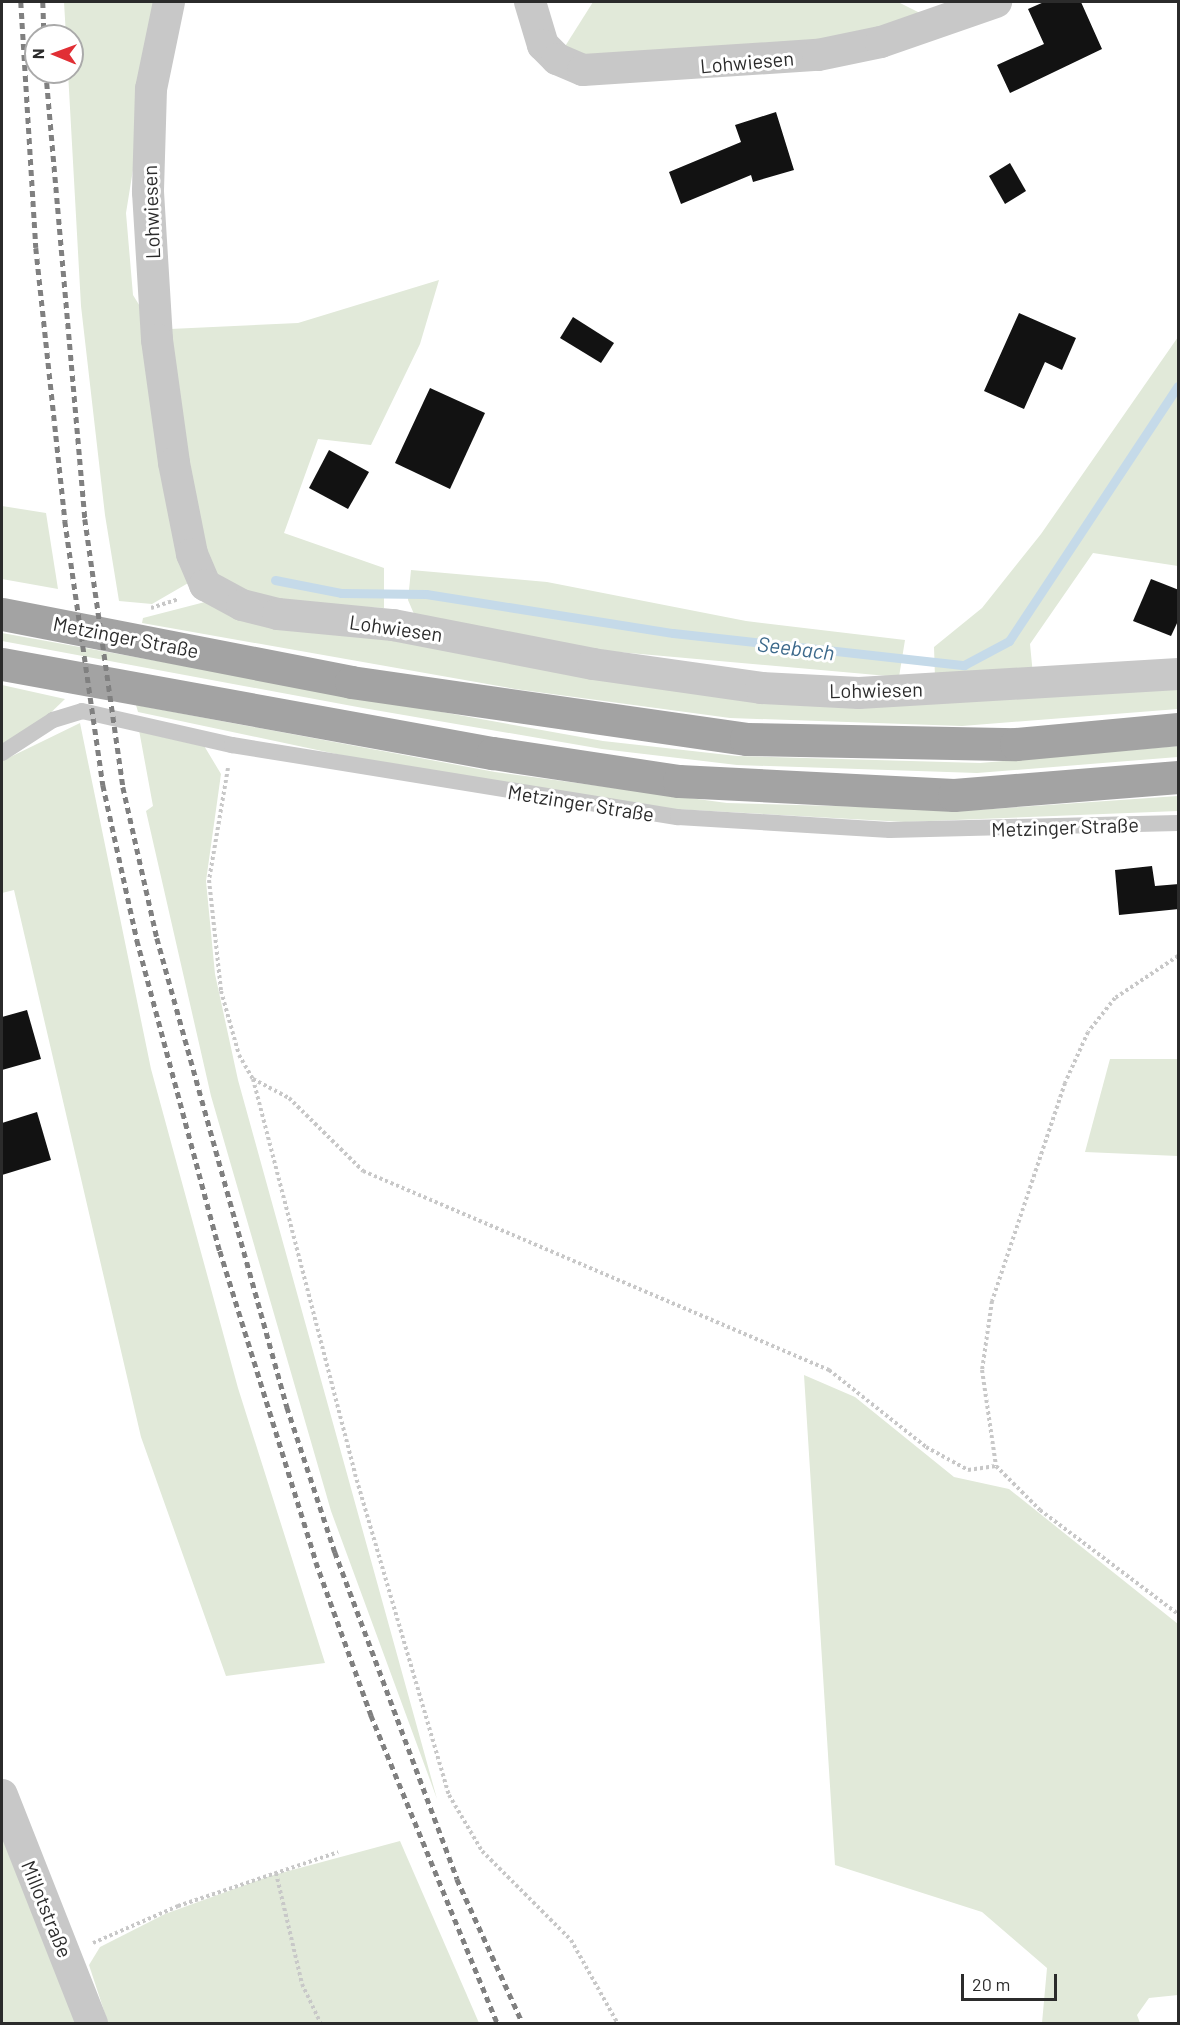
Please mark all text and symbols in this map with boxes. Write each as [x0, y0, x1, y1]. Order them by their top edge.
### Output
north arrow [24, 24, 84, 84]
street label: Lohwiesen [699, 46, 795, 78]
text: N [28, 48, 47, 59]
street label: Lohwiesen [137, 165, 165, 259]
street label: Lohwiesen [348, 610, 444, 646]
street label: Metzinger Straße [51, 611, 201, 663]
water label: Seebach [756, 631, 836, 665]
street label: Lohwiesen [829, 677, 923, 703]
street label: Metzinger Straße [506, 780, 656, 826]
street label: Metzinger Straße [991, 812, 1139, 842]
street label: Millotstraße [17, 1857, 77, 1961]
scale bar [964, 1962, 1060, 2000]
text: 20 m [972, 1973, 1010, 1995]

